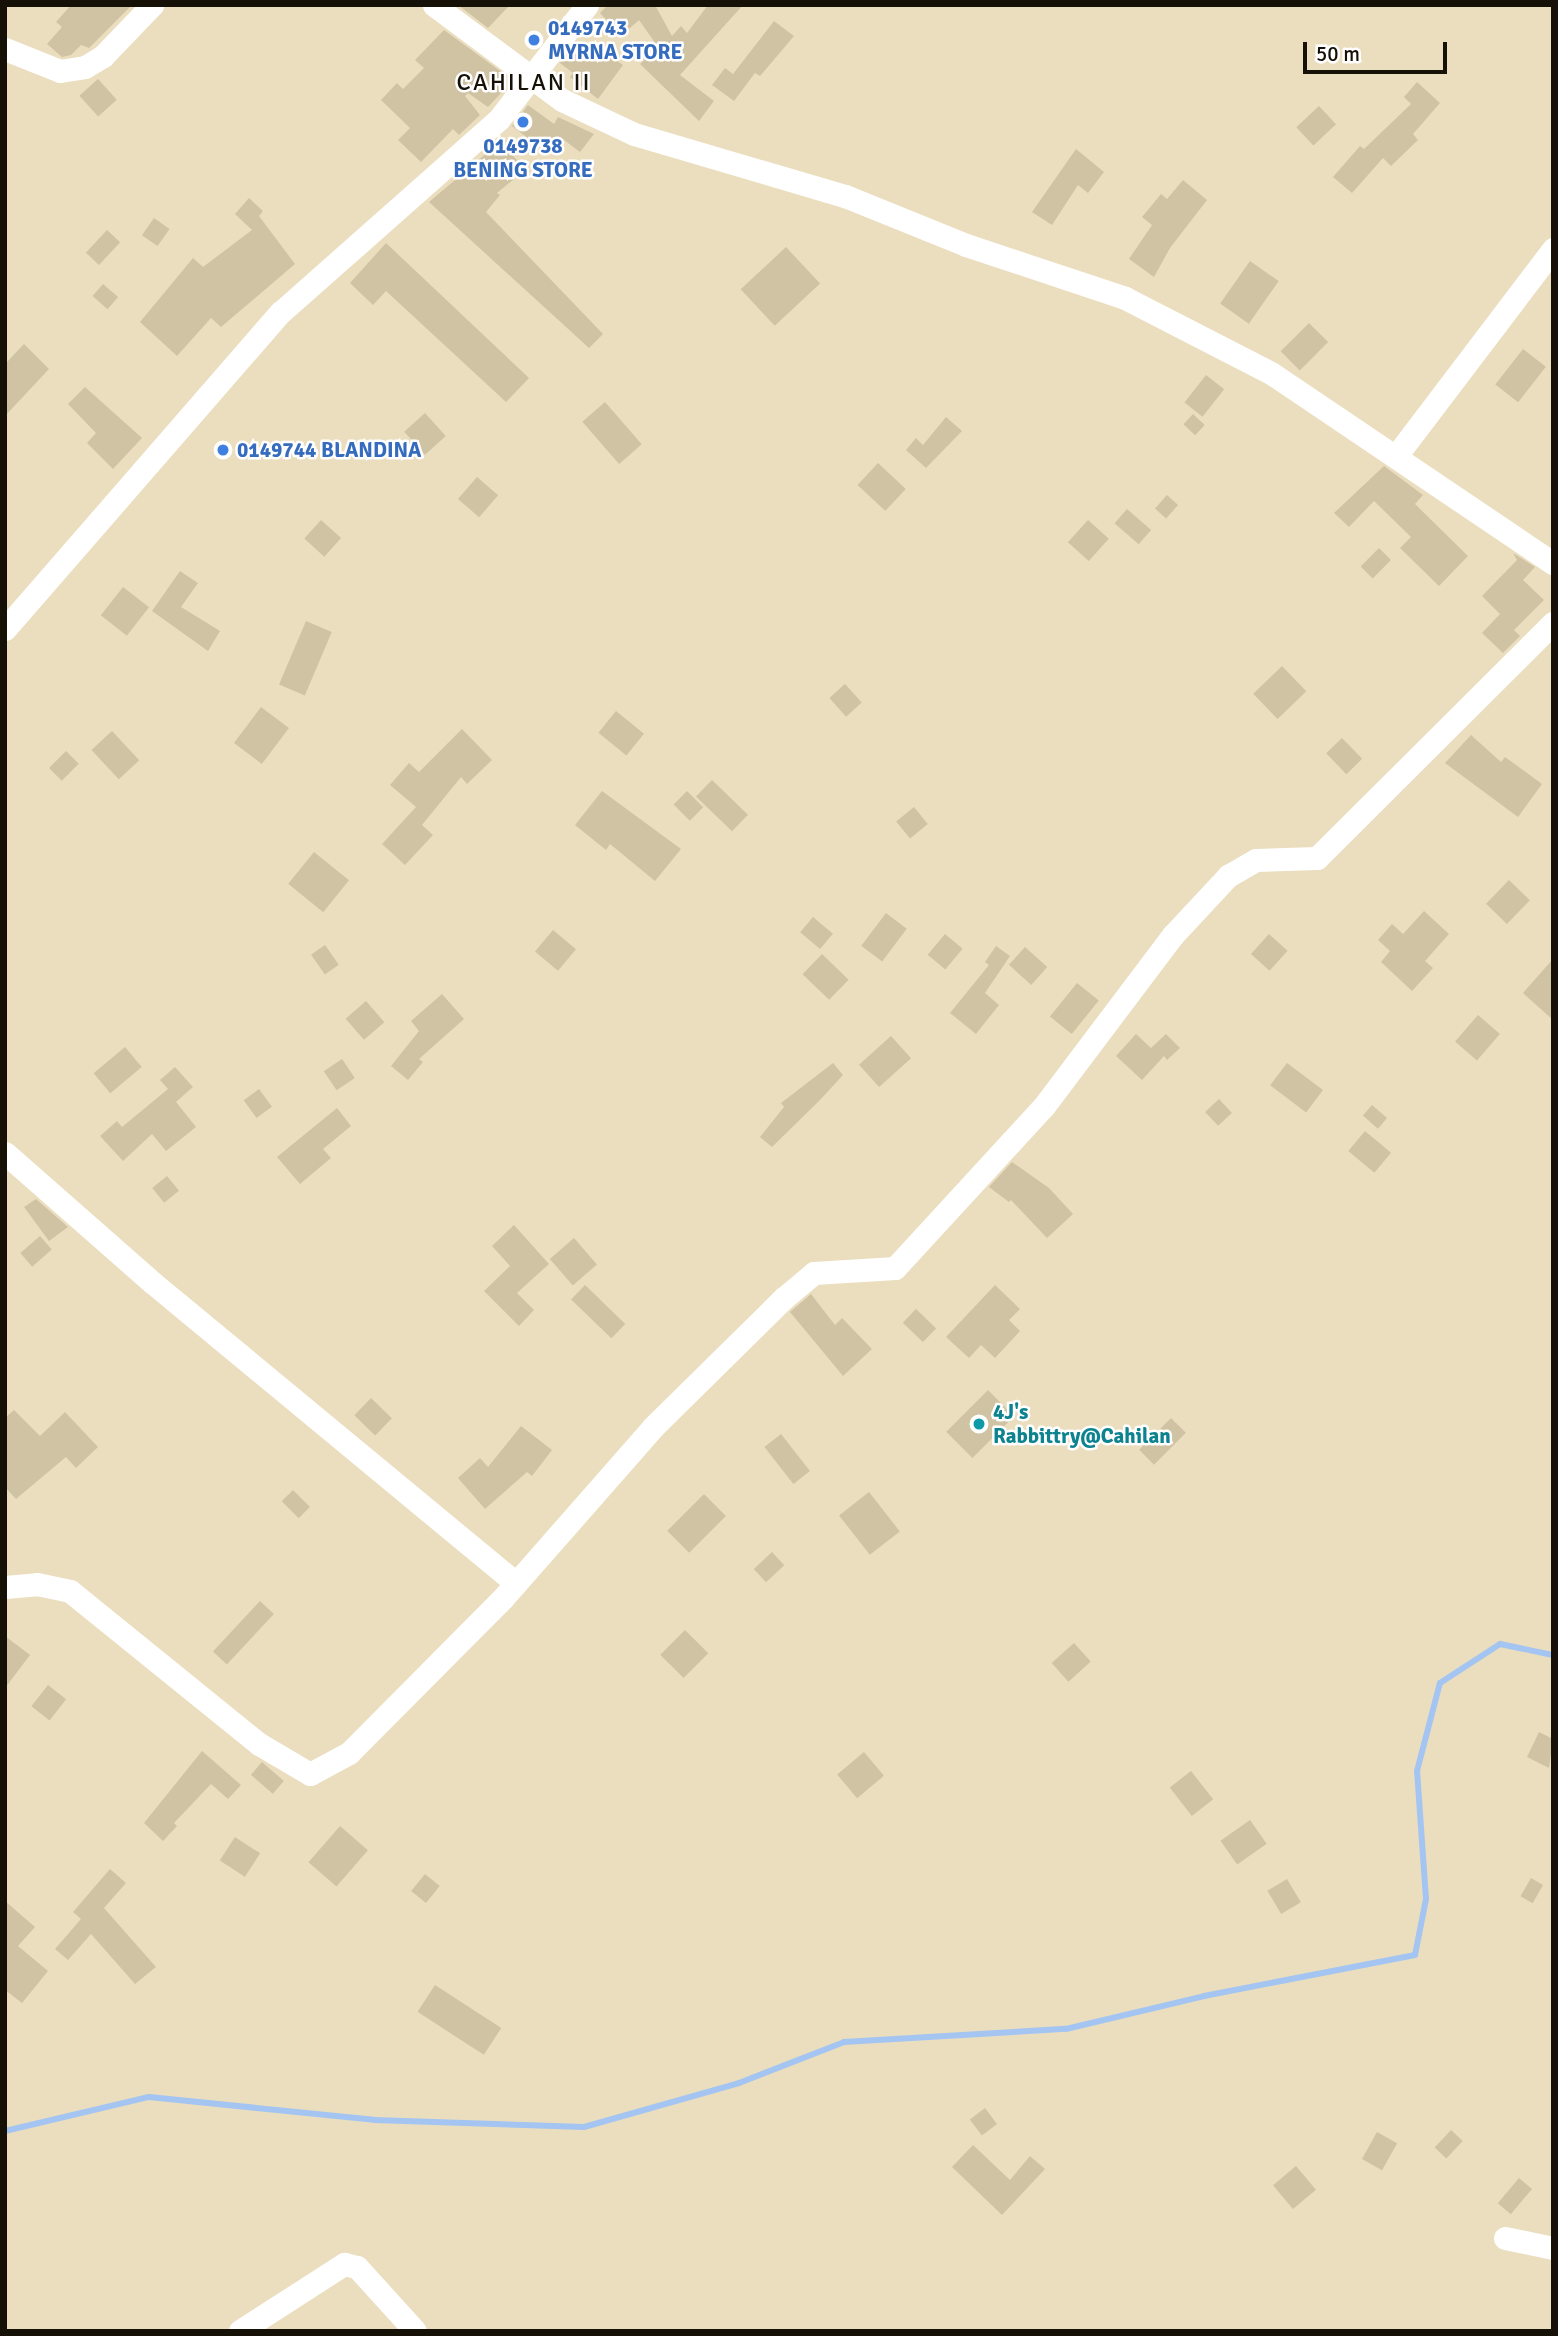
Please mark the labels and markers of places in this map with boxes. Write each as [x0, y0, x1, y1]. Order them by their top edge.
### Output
place label: 0149743 MYRNA STORE [548, 15, 683, 65]
marker: 0149743 MYRNA STORE [526, 32, 542, 48]
marker: 0149738 BENING STORE [515, 114, 531, 130]
place label: 0149738 BENING STORE [453, 133, 593, 183]
place label: 0149744 BLANDINA [237, 437, 422, 463]
marker: 0149744 BLANDINA [215, 442, 231, 458]
place label: 4J's Rabbittry@Cahilan [993, 1399, 1171, 1449]
marker: 4J's Rabbittry@Cahilan [971, 1416, 987, 1432]

